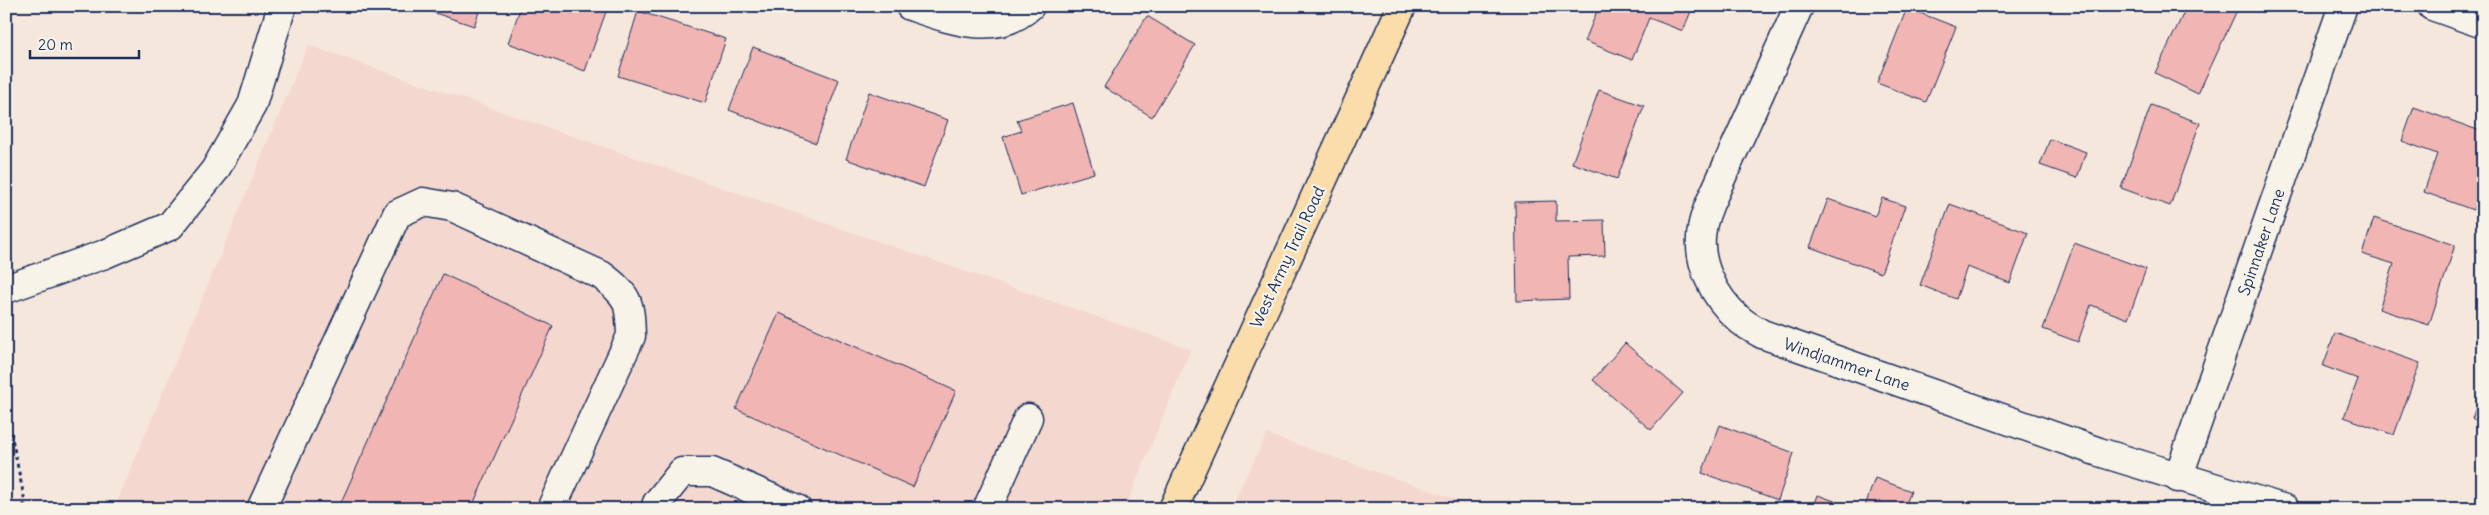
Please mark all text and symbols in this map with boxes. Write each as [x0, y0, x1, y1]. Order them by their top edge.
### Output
scale bar [30, 28, 139, 60]
text: 20 m [38, 35, 73, 54]
street label: West Army Trail Road [1245, 183, 1329, 331]
street label: Spinnaker Lane [2233, 186, 2289, 298]
street label: Windjammer Lane [1781, 333, 1913, 395]

